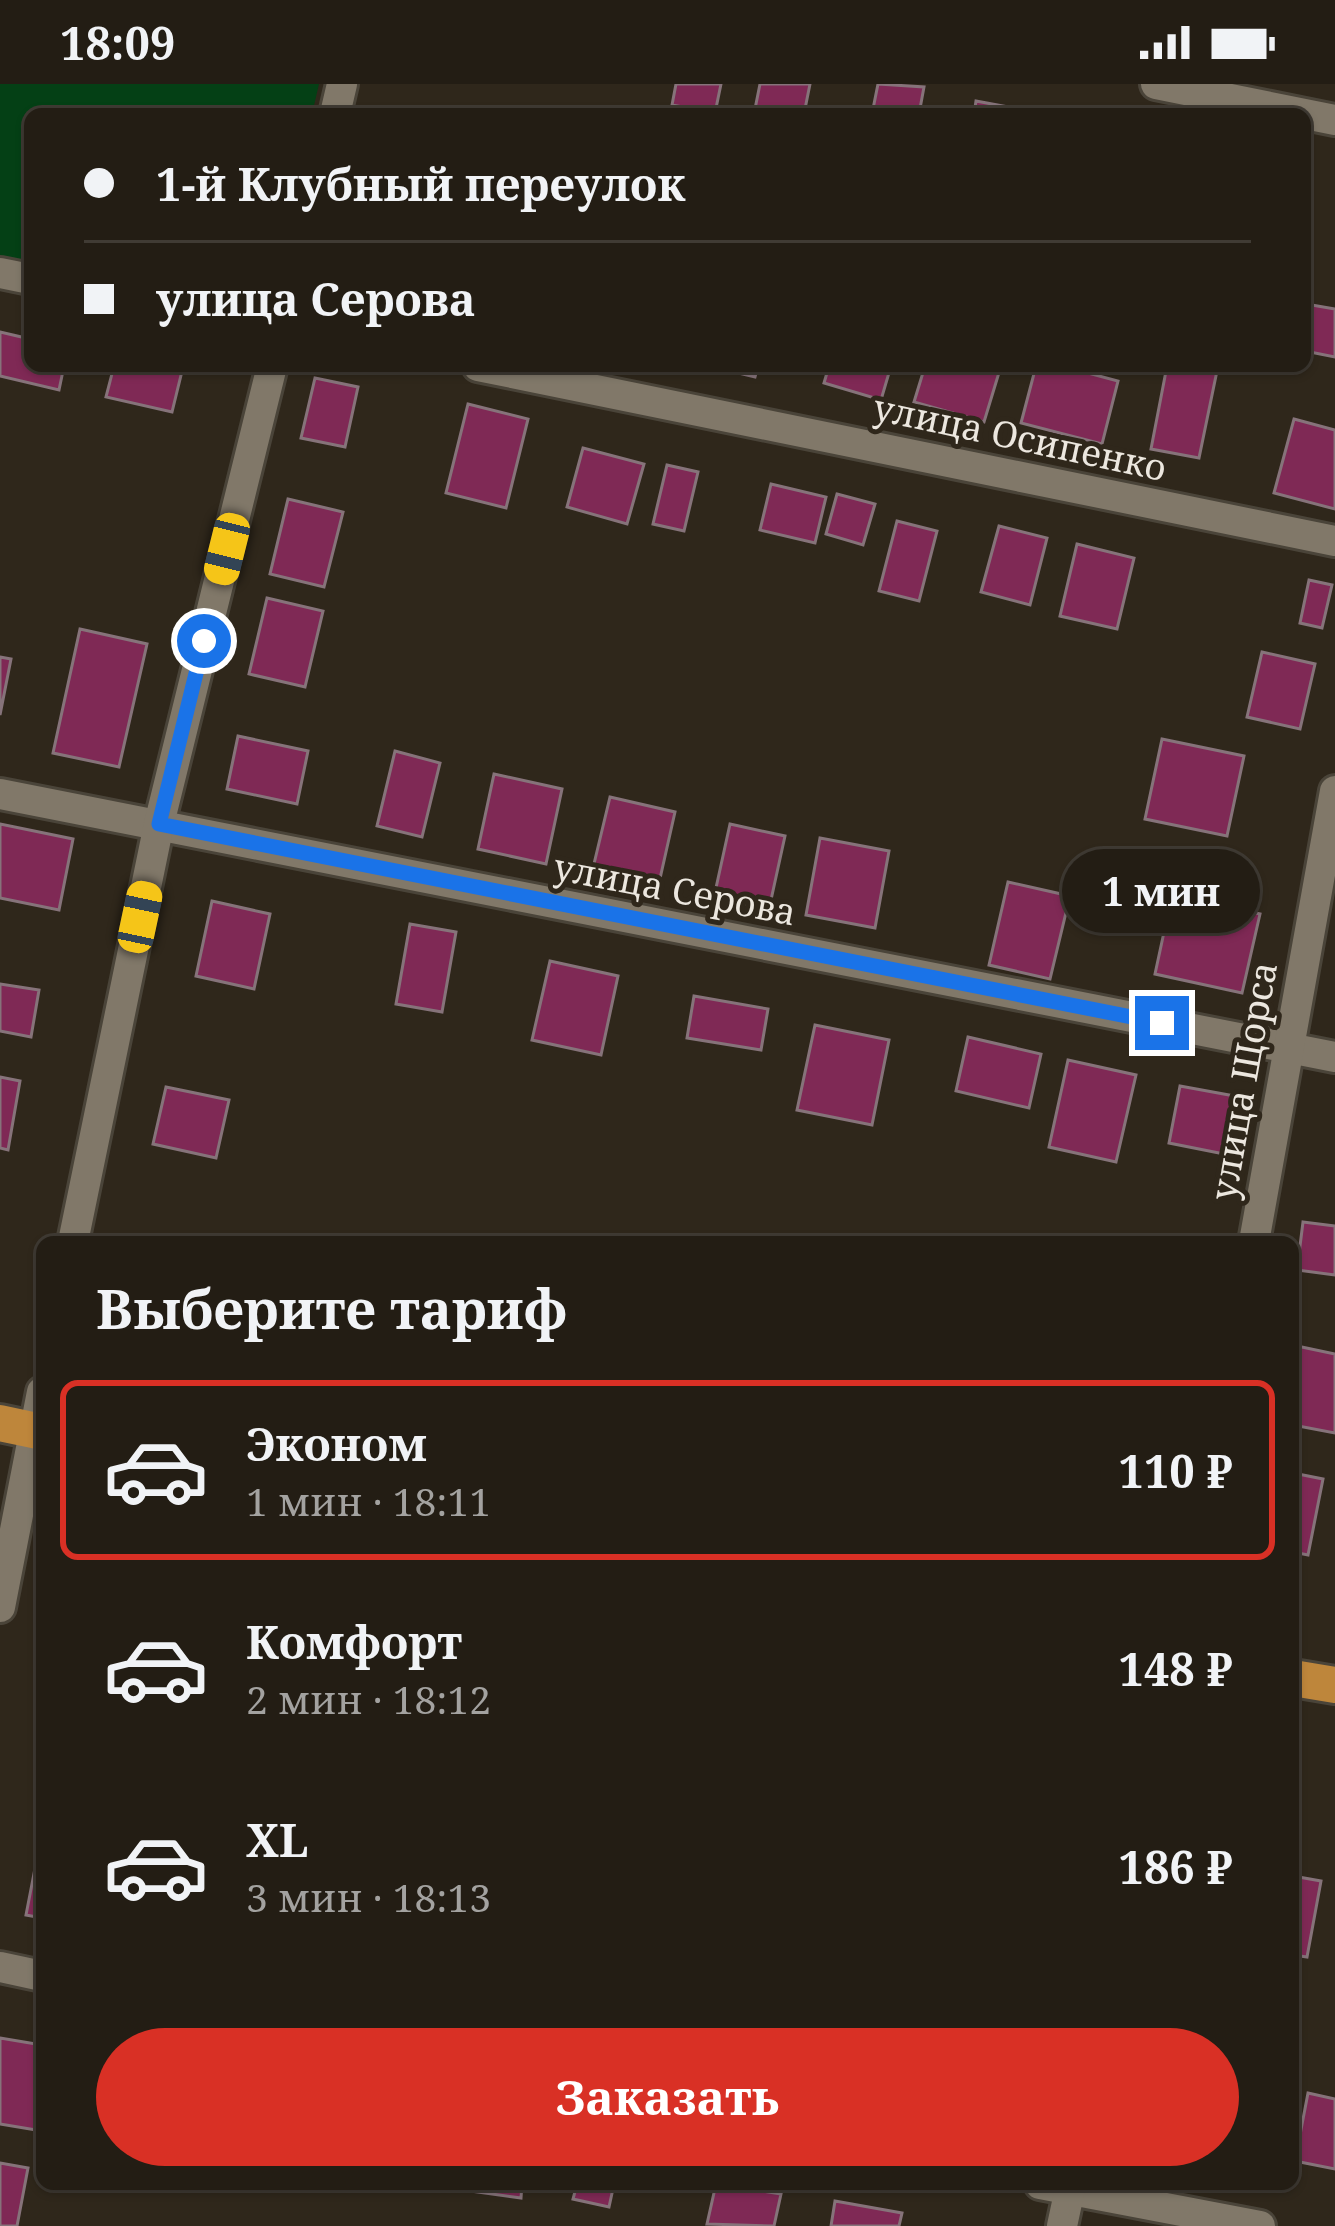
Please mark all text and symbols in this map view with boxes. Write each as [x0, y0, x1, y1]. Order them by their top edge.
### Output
text: 18:09 [60, 12, 175, 73]
text: 1-й Клубный переулок [156, 153, 685, 214]
text: улица Серова [156, 268, 476, 329]
street label: улица Осипенко [869, 382, 1171, 492]
car [201, 510, 253, 588]
route start [177, 614, 231, 668]
street label: улица Серова [550, 841, 800, 937]
callout: 1 мин [1063, 849, 1261, 933]
text: 1 мин [1102, 864, 1220, 917]
car [115, 878, 165, 956]
street label: улица Щорса [1198, 958, 1288, 1204]
route end [1135, 996, 1189, 1050]
text: Выберите тариф [96, 1271, 567, 1345]
text: Эконом [246, 1413, 427, 1474]
icon: car [102, 1416, 210, 1524]
text: 110 ₽ [1118, 1440, 1233, 1501]
text: 1 мин · 18:11 [246, 1474, 491, 1527]
text: Комфорт [246, 1611, 462, 1672]
icon: car [102, 1614, 210, 1722]
text: 148 ₽ [1118, 1638, 1233, 1699]
text: 2 мин · 18:12 [246, 1672, 491, 1725]
text: XL [246, 1809, 308, 1870]
icon: car [102, 1812, 210, 1920]
text: 186 ₽ [1118, 1836, 1233, 1897]
text: 3 мин · 18:13 [246, 1870, 491, 1923]
button: Заказать [96, 2028, 1239, 2166]

